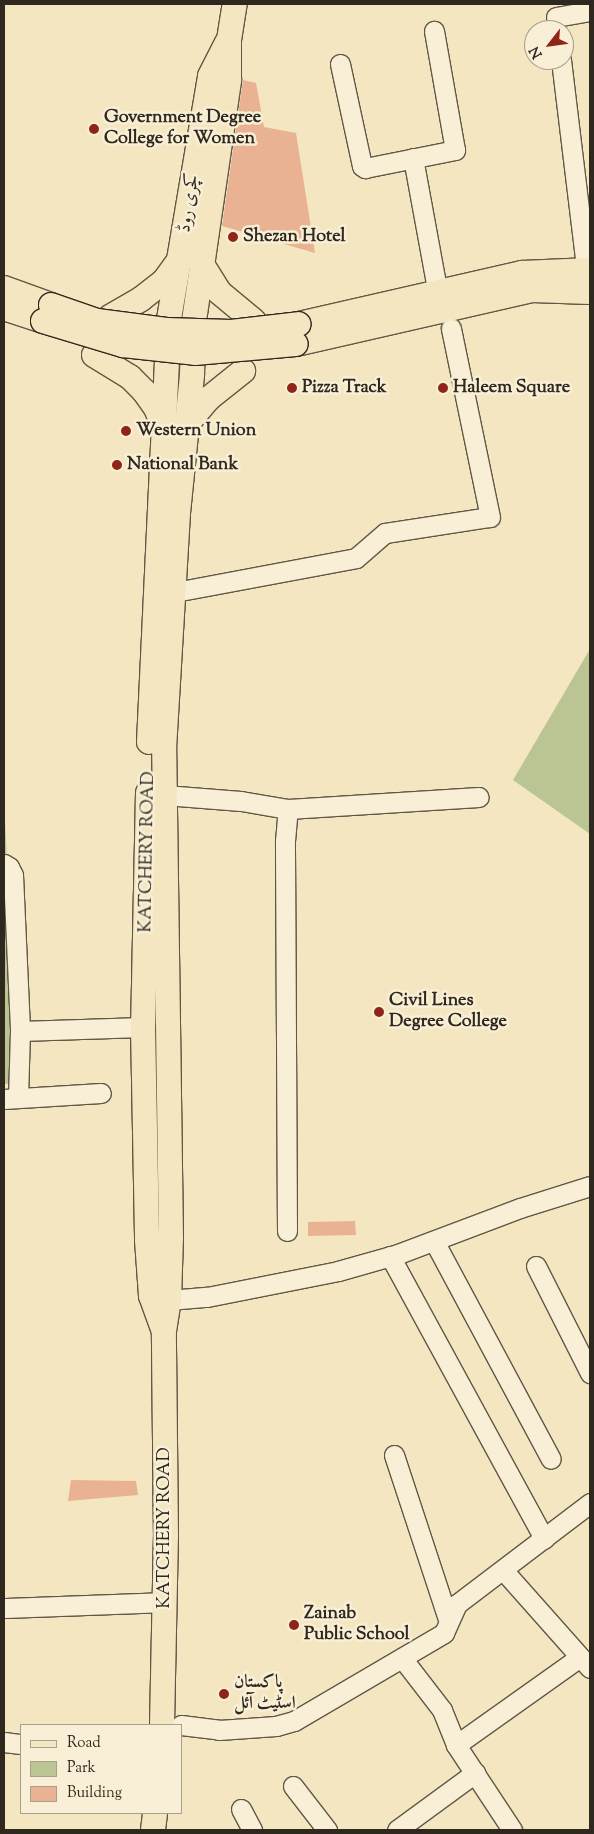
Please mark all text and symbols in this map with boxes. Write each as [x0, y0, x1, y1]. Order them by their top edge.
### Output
north arrow [524, 20, 574, 70]
text: N [525, 42, 548, 62]
place label: Government Degree College for Women [104, 108, 261, 150]
marker: Government Degree College for Women [88, 123, 100, 135]
street label: کچری روڈ [175, 172, 205, 234]
place label: Shezan Hotel [243, 226, 346, 248]
marker: Shezan Hotel [227, 231, 239, 243]
place label: Pizza Track [302, 377, 386, 399]
place label: Haleem Square [453, 377, 570, 399]
marker: Pizza Track [286, 382, 298, 394]
marker: Haleem Square [437, 382, 449, 394]
place label: Western Union [136, 420, 256, 442]
marker: Western Union [120, 425, 132, 437]
place label: National Bank [127, 454, 238, 476]
marker: National Bank [111, 459, 123, 471]
street label: KATCHERY ROAD [136, 771, 160, 933]
place label: Civil Lines Degree College [389, 991, 507, 1034]
marker: Civil Lines Degree College [373, 1006, 385, 1018]
street label: KATCHERY ROAD [154, 1447, 176, 1609]
place label: Zainab Public School [304, 1604, 410, 1646]
marker: Zainab Public School [288, 1619, 300, 1631]
place label: پاکستان اسٹیٹ آئل [234, 1673, 296, 1716]
marker: پاکستان اسٹیٹ آئل [218, 1688, 230, 1700]
legend [20, 1724, 182, 1814]
text: Road [67, 1733, 101, 1754]
text: Park [67, 1758, 96, 1779]
text: Building [67, 1783, 122, 1804]

